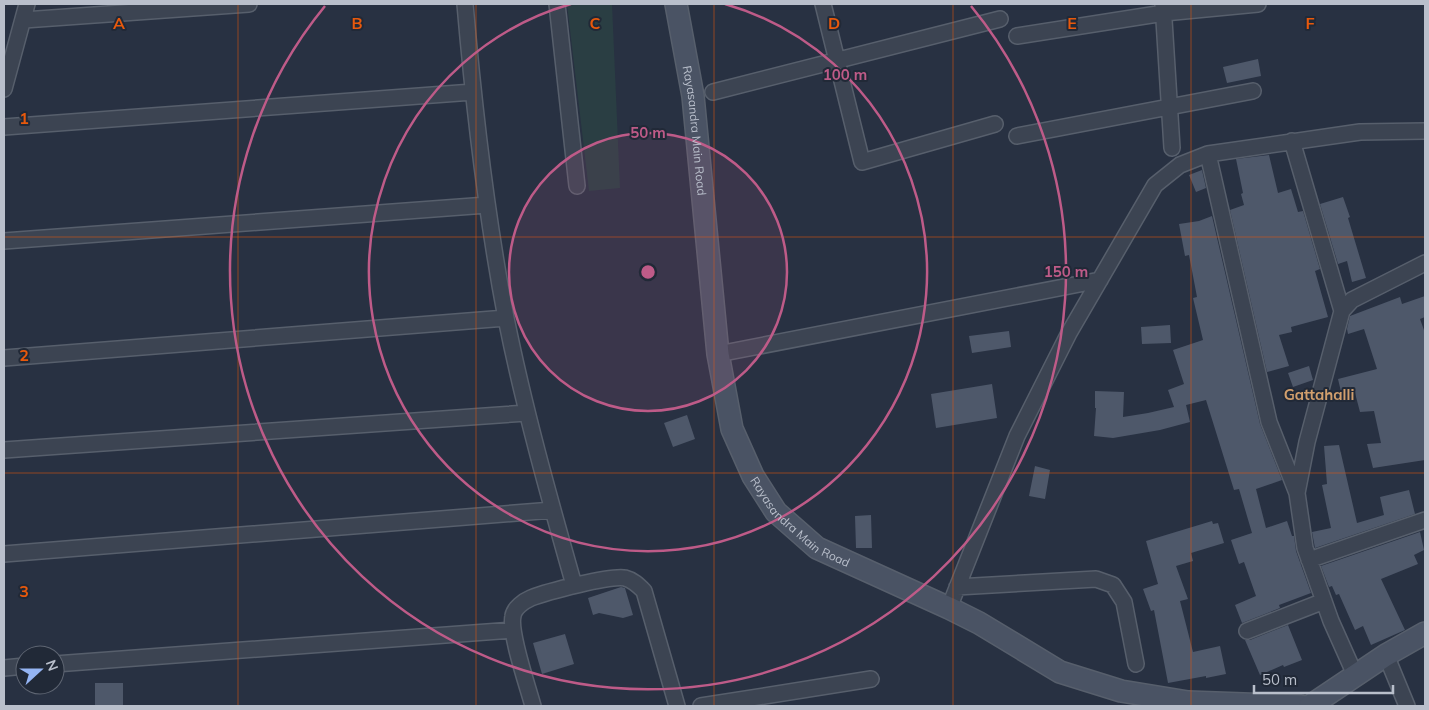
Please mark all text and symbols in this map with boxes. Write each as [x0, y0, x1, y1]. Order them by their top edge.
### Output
text: A [113, 13, 125, 33]
text: B [351, 13, 363, 33]
text: C [590, 13, 601, 33]
text: D [828, 13, 840, 33]
text: E [1067, 13, 1077, 33]
text: F [1305, 13, 1315, 33]
street label: Rayasandra Main Road [680, 64, 710, 196]
text: 100 m [823, 65, 867, 84]
text: 1 [19, 108, 29, 128]
text: 50 m [630, 123, 666, 142]
text: 150 m [1044, 262, 1088, 281]
centre of rings [639, 263, 657, 281]
text: 2 [19, 345, 29, 365]
district label: Gattahalli [1284, 385, 1354, 404]
street label: Rayasandra Main Road [748, 474, 853, 570]
text: 3 [19, 581, 29, 601]
north arrow [15, 645, 65, 695]
text: N [42, 657, 62, 674]
scale bar [1254, 662, 1393, 694]
text: 50 m [1262, 670, 1297, 689]

